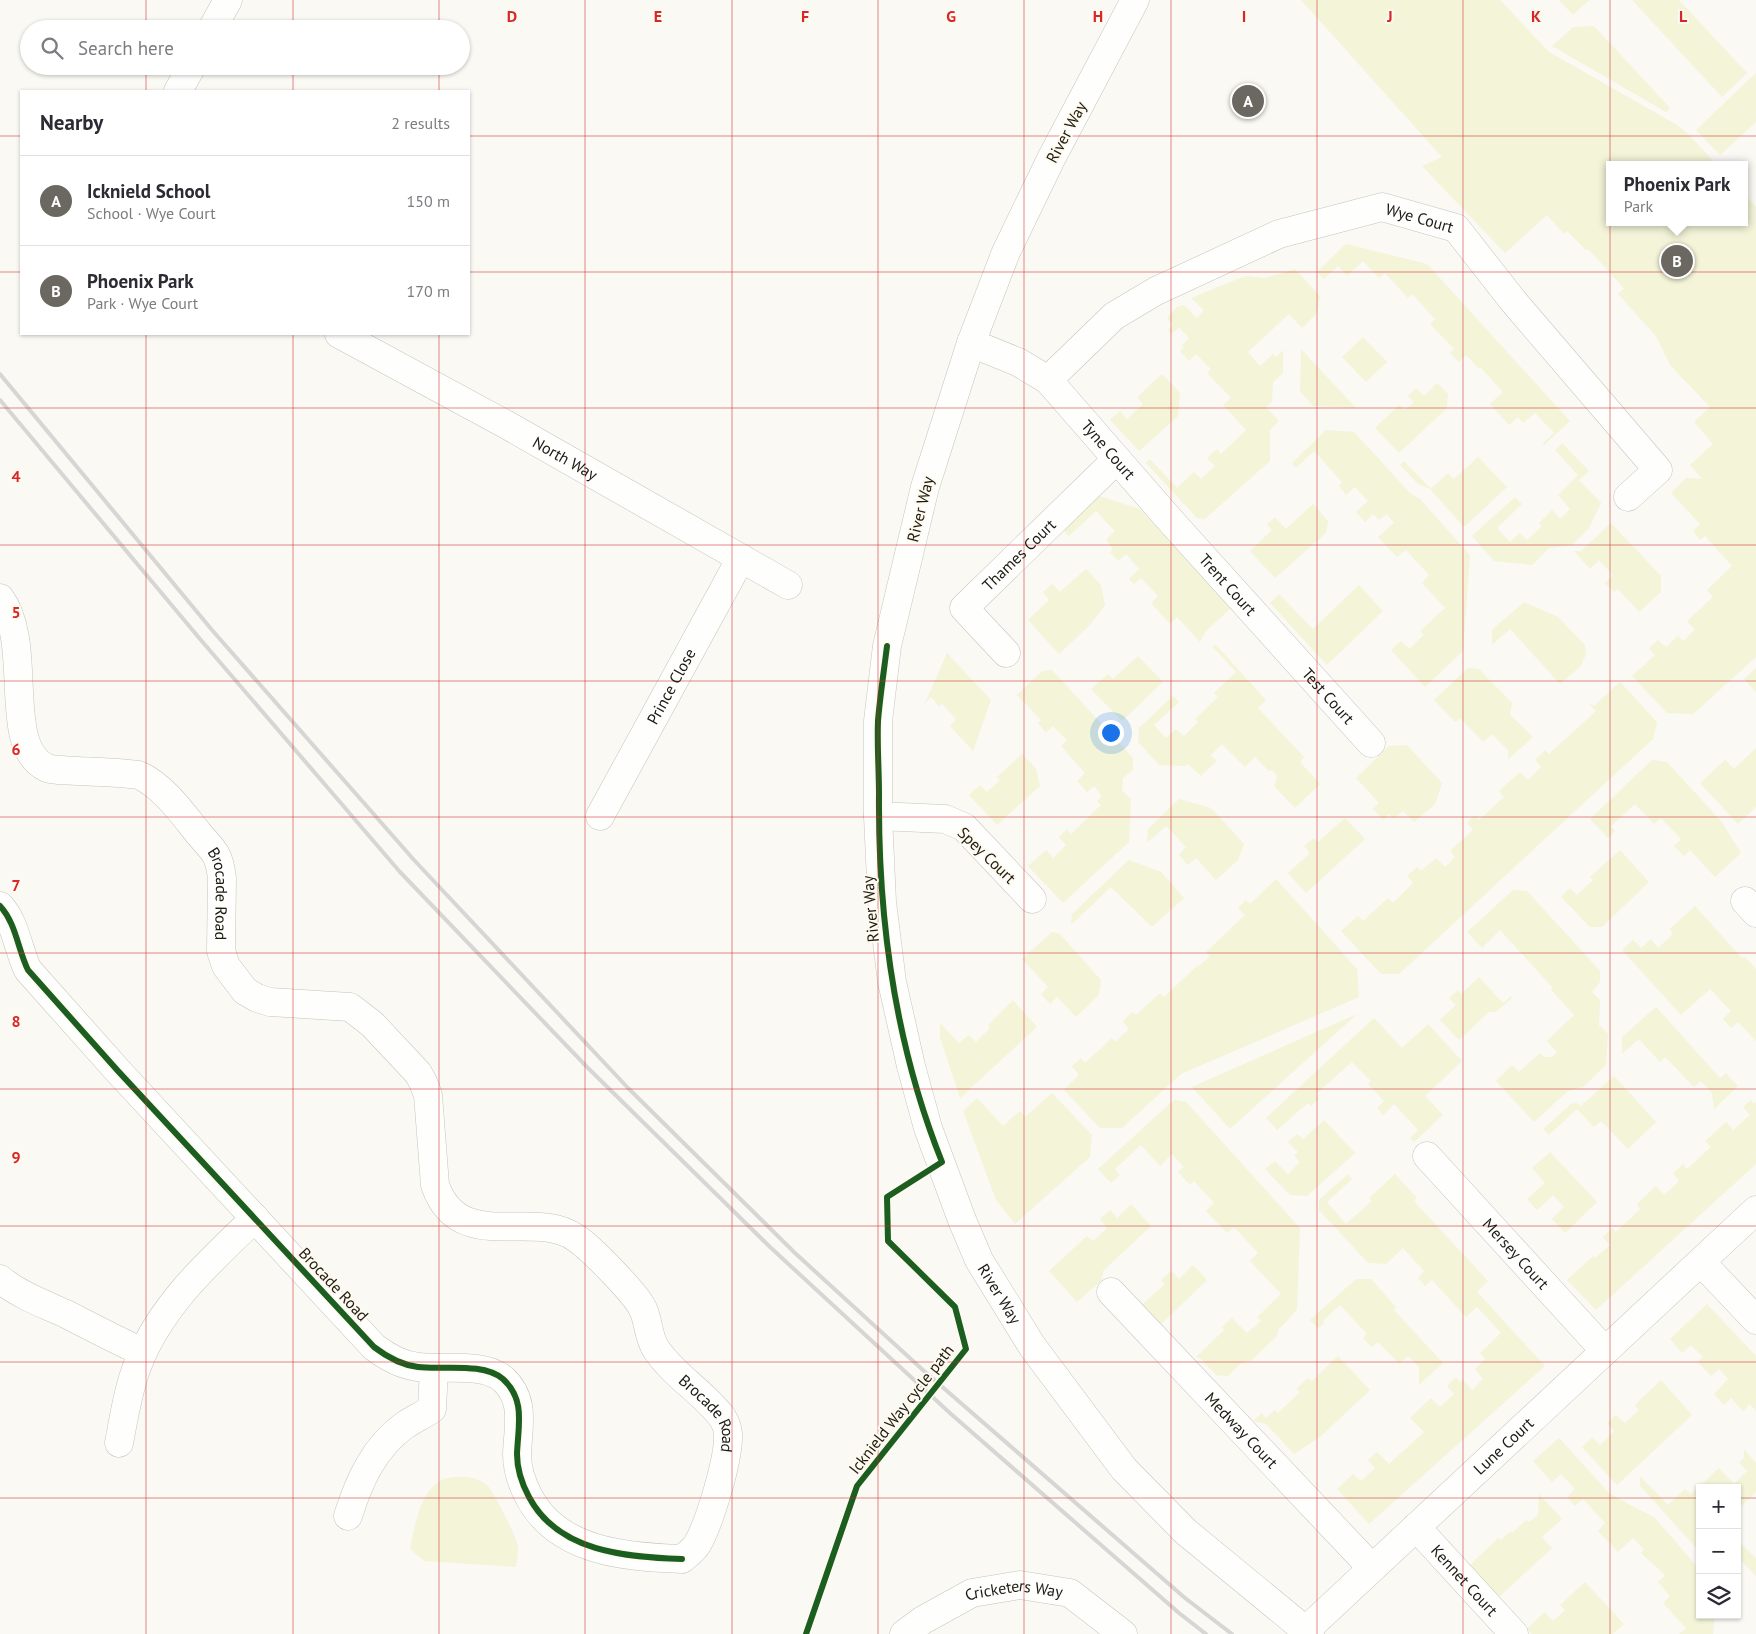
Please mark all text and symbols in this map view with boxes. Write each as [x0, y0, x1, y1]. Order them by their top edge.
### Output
text: D [507, 6, 517, 26]
text: E [654, 6, 662, 26]
text: F [801, 6, 809, 26]
text: G [946, 6, 956, 26]
text: H [1093, 6, 1103, 26]
text: I [1242, 6, 1246, 26]
text: J [1386, 6, 1393, 26]
text: K [1531, 6, 1541, 26]
text: L [1679, 6, 1688, 26]
search box [20, 20, 470, 75]
icon: search [38, 34, 66, 62]
text: Search here [78, 36, 174, 60]
pin: A [1232, 82, 1264, 120]
street label: River Way [1041, 97, 1091, 166]
text: Nearby [40, 109, 103, 136]
text: 2 results [391, 113, 450, 133]
popup [1606, 161, 1748, 226]
text: Phoenix Park [1624, 172, 1730, 196]
text: Icknield School [87, 179, 210, 203]
text: A [51, 191, 61, 211]
text: 150 m [407, 191, 450, 211]
text: Park [1624, 196, 1653, 216]
street label: Wye Court [1383, 199, 1457, 237]
text: School · Wye Court [87, 203, 216, 223]
pin: B [1661, 242, 1693, 280]
text: Phoenix Park [87, 269, 194, 293]
text: B [51, 281, 61, 301]
text: 170 m [407, 281, 450, 301]
text: Park · Wye Court [87, 293, 198, 313]
street label: Tyne Court [1077, 416, 1140, 484]
street label: North Way [529, 432, 602, 485]
text: 4 [11, 466, 21, 486]
street label: River Way [902, 474, 938, 544]
street label: Thames Court [978, 514, 1060, 595]
street label: Trent Court [1195, 549, 1261, 620]
text: 5 [11, 602, 21, 622]
street label: Prince Close [642, 645, 700, 728]
street label: Test Court [1298, 664, 1359, 728]
your location [1098, 720, 1124, 746]
text: 6 [11, 739, 21, 759]
street label: Spey Court [954, 822, 1021, 888]
street label: Brocade Road [204, 843, 232, 940]
street label: River Way [857, 874, 883, 943]
text: 7 [11, 875, 21, 895]
text: 8 [11, 1011, 21, 1031]
text: 9 [11, 1147, 21, 1167]
street label: Mersey Court [1479, 1214, 1554, 1294]
street label: Brocade Road [295, 1243, 373, 1325]
street label: River Way [974, 1260, 1026, 1328]
street label: Icknield Way cycle path [844, 1340, 958, 1478]
street label: Brocade Road [675, 1370, 738, 1454]
street label: Medway Court [1201, 1388, 1283, 1473]
street label: Lune Court [1469, 1413, 1538, 1479]
map controls [1696, 1484, 1741, 1619]
button: + [1696, 1484, 1741, 1529]
button: − [1696, 1529, 1741, 1574]
street label: Kennet Court [1427, 1540, 1503, 1620]
button: layers [1696, 1574, 1741, 1619]
street label: Cricketers Way [961, 1575, 1065, 1605]

